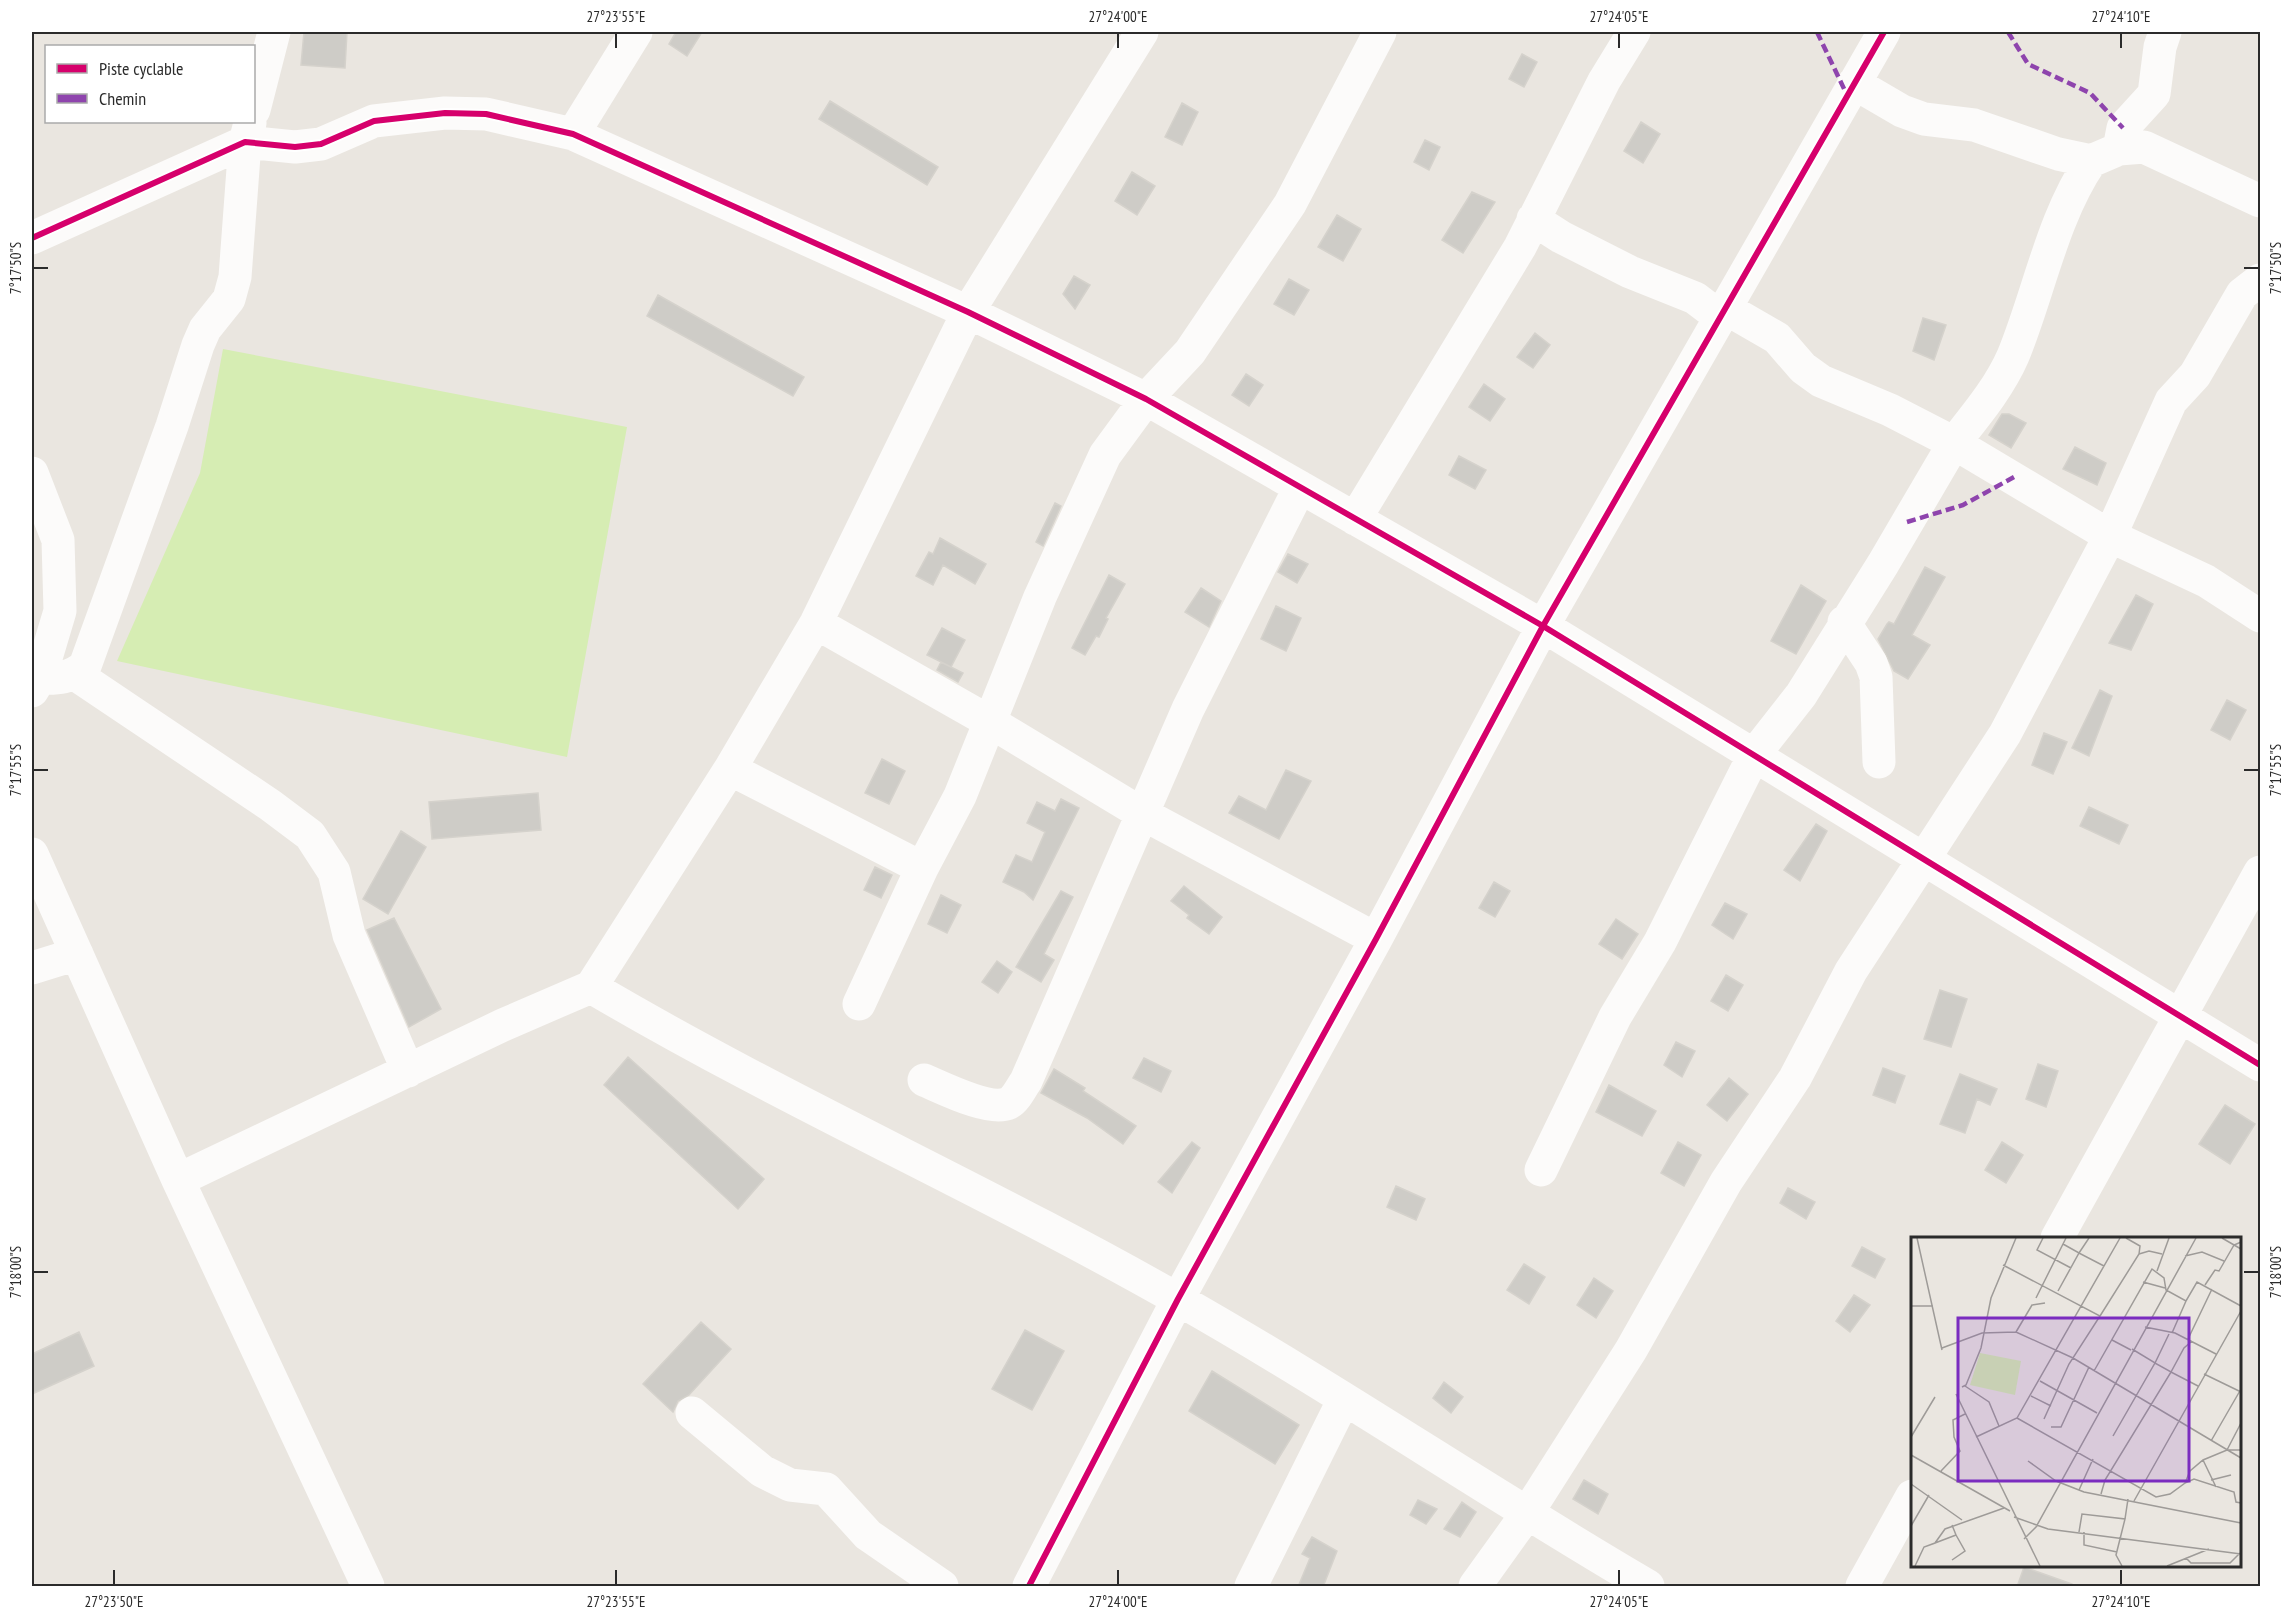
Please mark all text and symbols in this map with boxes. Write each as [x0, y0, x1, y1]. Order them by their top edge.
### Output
text: 27°23'55"E [586, 7, 646, 26]
text: 27°24'00"E [1088, 7, 1148, 26]
text: 27°24'05"E [1589, 7, 1649, 26]
text: 27°24'10"E [2091, 7, 2151, 26]
legend [45, 45, 255, 123]
text: Piste cyclable [99, 57, 183, 80]
text: Chemin [99, 87, 146, 110]
text: 7°17'50"S [6, 242, 25, 294]
text: 7°17'50"S [2266, 242, 2285, 294]
text: 7°17'55"S [6, 744, 25, 796]
text: 7°17'55"S [2266, 744, 2285, 796]
inset map [1911, 1237, 2241, 1567]
text: 7°18'00"S [6, 1246, 25, 1298]
text: 7°18'00"S [2266, 1246, 2285, 1298]
text: 27°23'50"E [84, 1592, 144, 1611]
text: 27°23'55"E [586, 1592, 646, 1611]
text: 27°24'00"E [1088, 1592, 1148, 1611]
text: 27°24'05"E [1589, 1592, 1649, 1611]
text: 27°24'10"E [2091, 1592, 2151, 1611]

